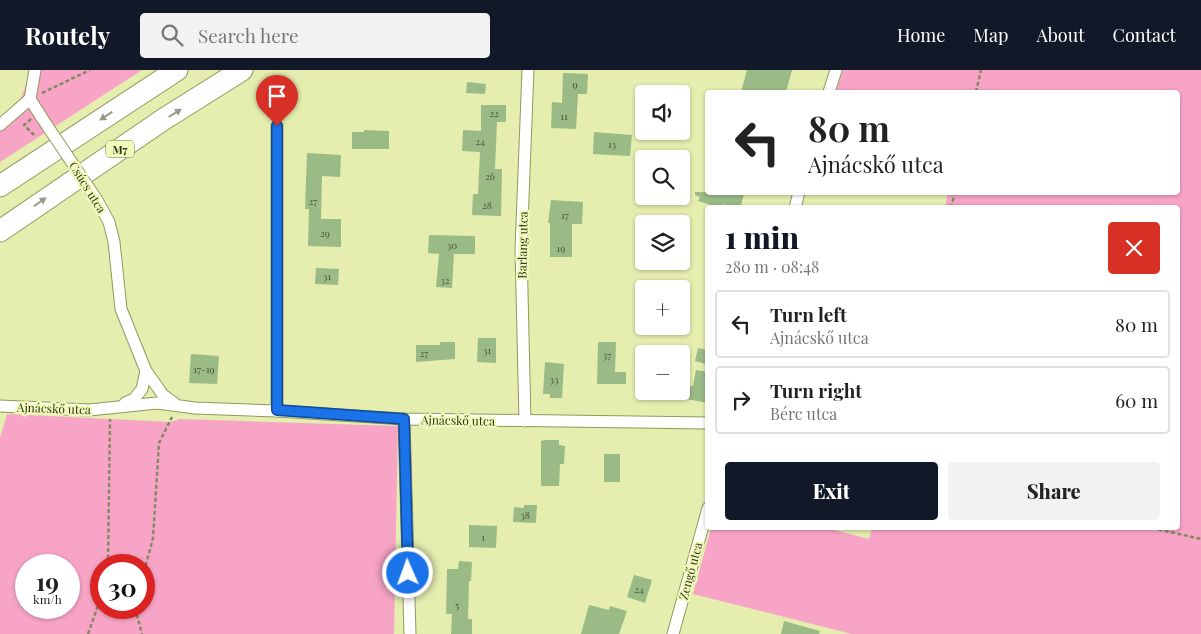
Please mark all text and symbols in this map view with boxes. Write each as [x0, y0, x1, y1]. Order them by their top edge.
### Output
search box [140, 13, 490, 58]
text: Routely [25, 19, 110, 51]
icon: search [158, 21, 186, 49]
text: Search here [198, 22, 299, 48]
text: Home [897, 23, 945, 47]
text: Map [973, 23, 1008, 47]
text: About [1036, 23, 1085, 47]
text: Contact [1113, 23, 1176, 47]
pin [256, 75, 298, 126]
house number: 9 [572, 77, 578, 91]
icon: arrive [263, 82, 291, 110]
map controls [635, 85, 690, 400]
button: sound [635, 85, 690, 140]
text: 80 m [808, 104, 890, 151]
house number: 22 [489, 106, 499, 120]
one-way arrow [169, 108, 182, 117]
house number: 11 [560, 109, 568, 123]
icon: left [725, 110, 790, 175]
one-way arrow [100, 111, 113, 120]
house number: 24 [475, 134, 485, 148]
house number: 13 [608, 137, 617, 151]
road number: M7 [106, 140, 134, 158]
text: Ajnácskő utca [808, 149, 944, 179]
button: search [635, 150, 690, 205]
street label: Csúcs utca [66, 158, 110, 216]
house number: 26 [485, 169, 495, 183]
house number: 27 [309, 194, 317, 208]
one-way arrow [33, 197, 47, 207]
house number: 28 [482, 198, 492, 212]
house number: 17 [561, 208, 569, 222]
street label: Barlang utca [513, 211, 531, 279]
button: layers [635, 215, 690, 270]
text: 1 min [725, 217, 799, 257]
button: close [1108, 222, 1160, 274]
house number: 29 [320, 226, 330, 240]
house number: 30 [447, 238, 457, 252]
house number: 19 [557, 241, 565, 255]
text: 280 m · 08:48 [725, 256, 819, 277]
house number: 31 [323, 269, 331, 283]
house number: 32 [440, 273, 450, 287]
button: + [635, 280, 690, 335]
text: Turn left [770, 301, 847, 327]
icon: left [727, 310, 755, 338]
text: 80 m [1115, 311, 1158, 337]
text: Ajnácskő utca [770, 327, 869, 348]
house number: 31 [483, 343, 491, 357]
button: − [635, 345, 690, 400]
house number: 27 [420, 346, 428, 360]
house number: 37 [603, 348, 611, 362]
house number: 17-19 [193, 362, 215, 376]
house number: 33 [549, 372, 559, 386]
text: Turn right [770, 377, 862, 403]
icon: right [727, 386, 755, 414]
text: 60 m [1115, 387, 1158, 413]
street label: Ajnácskő utca [16, 399, 91, 417]
text: Bérc utca [770, 403, 837, 424]
street label: Ajnácskő utca [420, 411, 495, 429]
button: Exit [725, 462, 938, 520]
button: Share [948, 462, 1160, 520]
house number: 38 [520, 508, 530, 522]
house number: 1 [481, 530, 485, 544]
street label: Zengő utca [675, 540, 705, 602]
position arrow [381, 546, 433, 598]
speed limit sign: 30 [90, 554, 155, 619]
text: 19 [36, 564, 59, 597]
house number: 24 [634, 582, 644, 596]
text: km/h [33, 591, 62, 607]
house number: 5 [455, 598, 459, 612]

